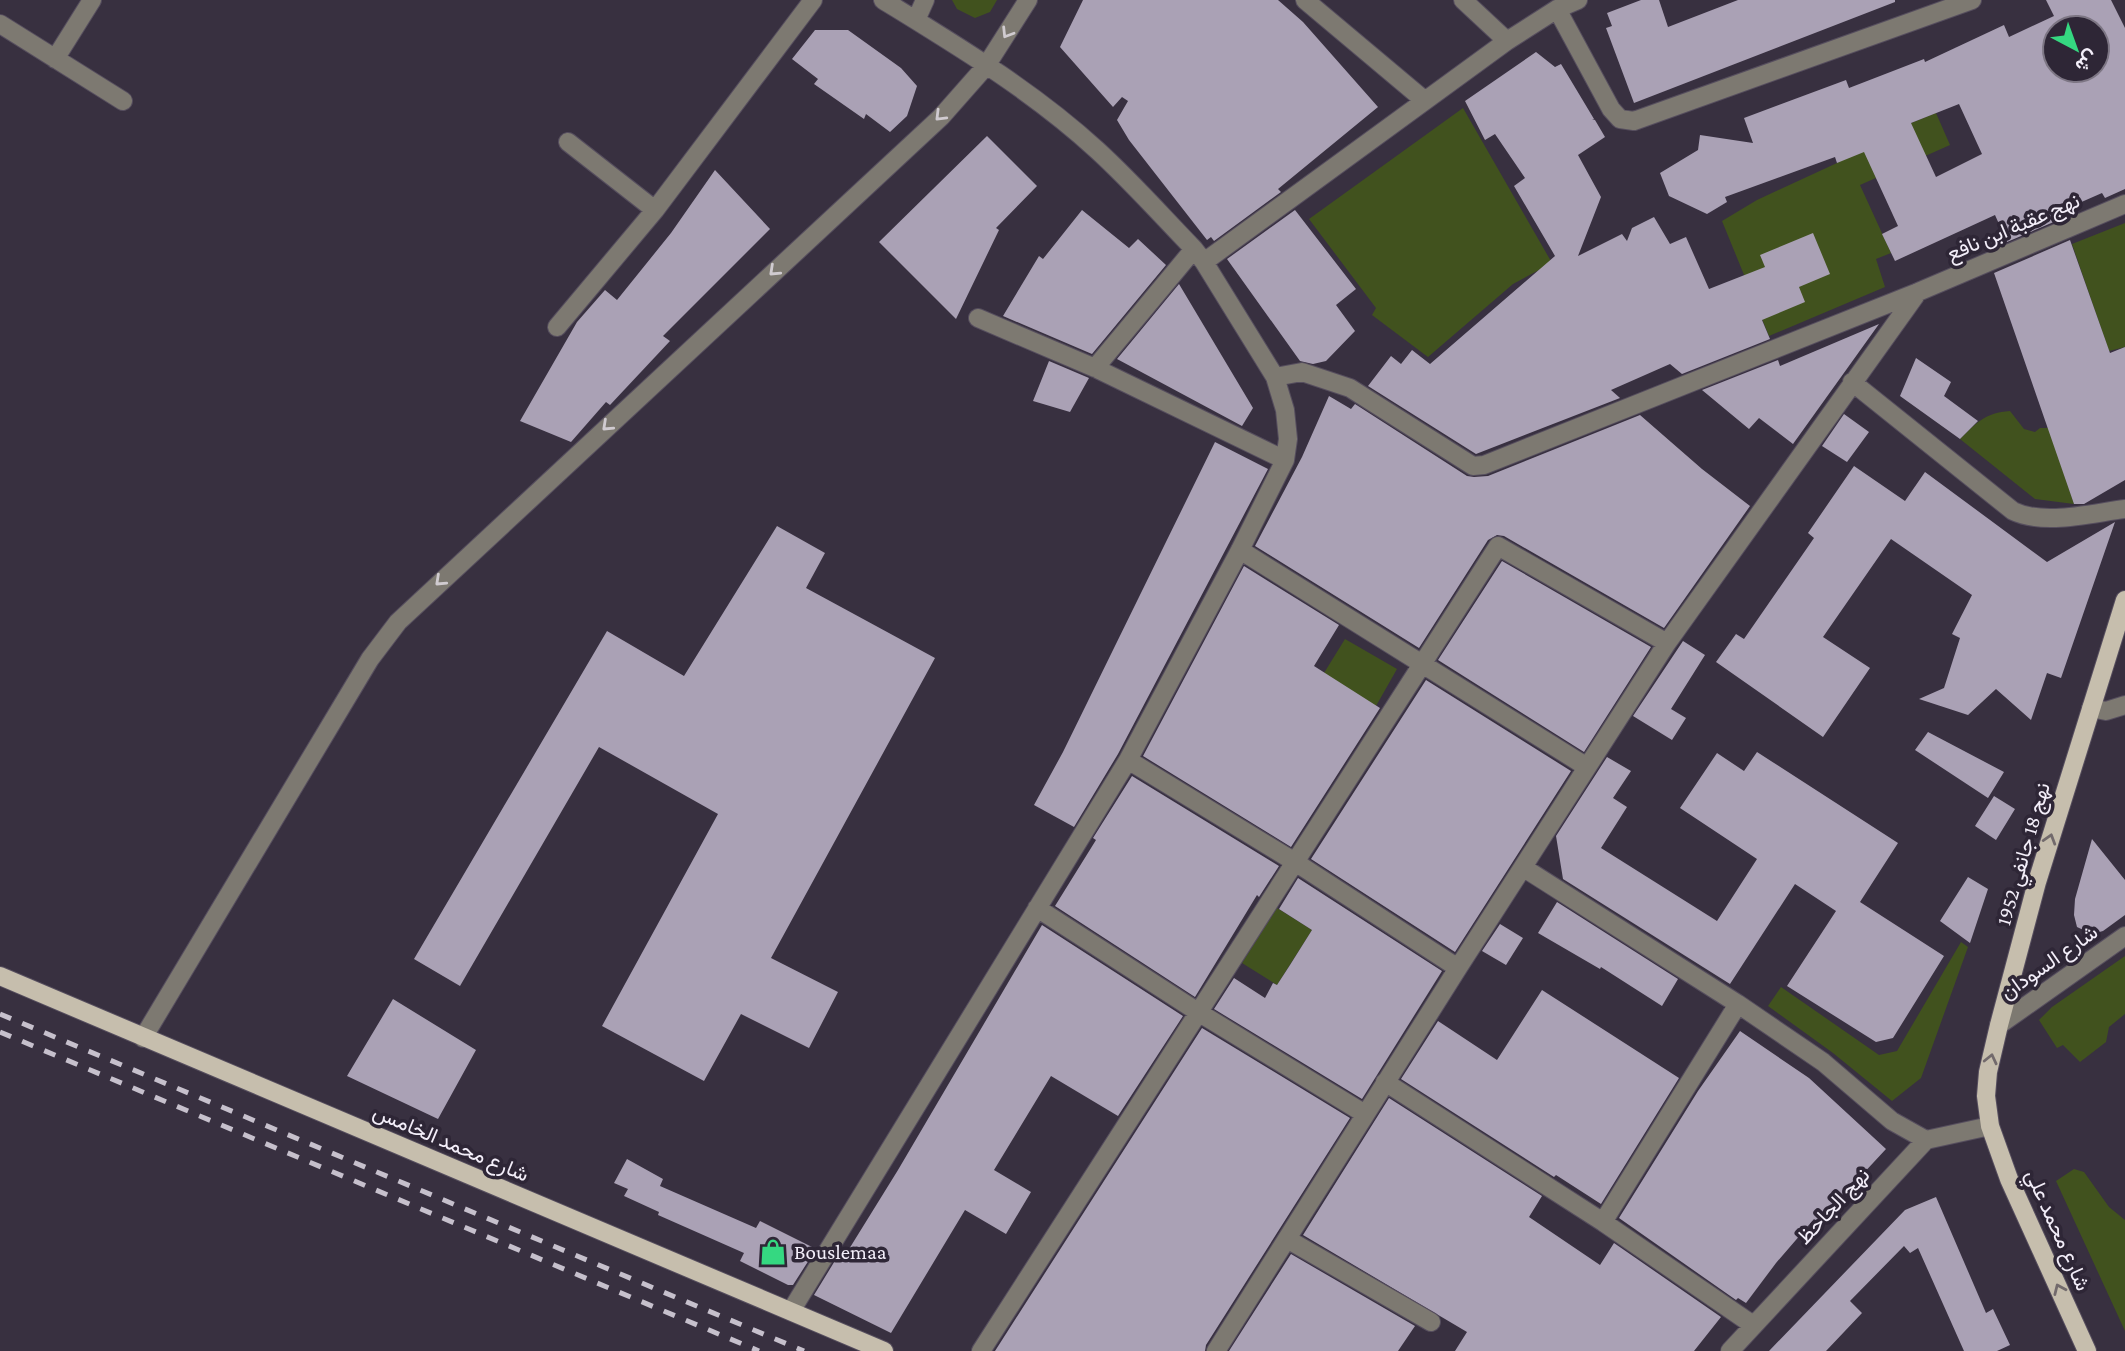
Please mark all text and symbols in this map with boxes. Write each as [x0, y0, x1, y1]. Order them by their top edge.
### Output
north arrow [2041, 14, 2111, 84]
one-way arrow [1003, 26, 1016, 39]
text: ش [2071, 45, 2102, 77]
one-way arrow [935, 108, 948, 121]
street label: نهج عقبة ابن نافع [1943, 188, 2084, 268]
one-way arrow [769, 263, 782, 276]
one-way arrow [602, 418, 615, 430]
one-way arrow [435, 572, 448, 585]
street label: نهج 18 جانفي 1952 [1991, 780, 2060, 930]
one-way arrow [2042, 833, 2057, 845]
street label: شارع السودان [1996, 920, 2103, 1006]
one-way arrow [1983, 1053, 1998, 1065]
street label: شارع محمد الخامس [369, 1099, 532, 1188]
street label: نهج الجاحظ [1792, 1163, 1876, 1251]
street label: شارع محمد علي [2016, 1166, 2095, 1296]
shop icon: Bouslemaa [758, 1237, 788, 1267]
place label: Bouslemaa [794, 1240, 887, 1264]
one-way arrow [2053, 1284, 2067, 1296]

